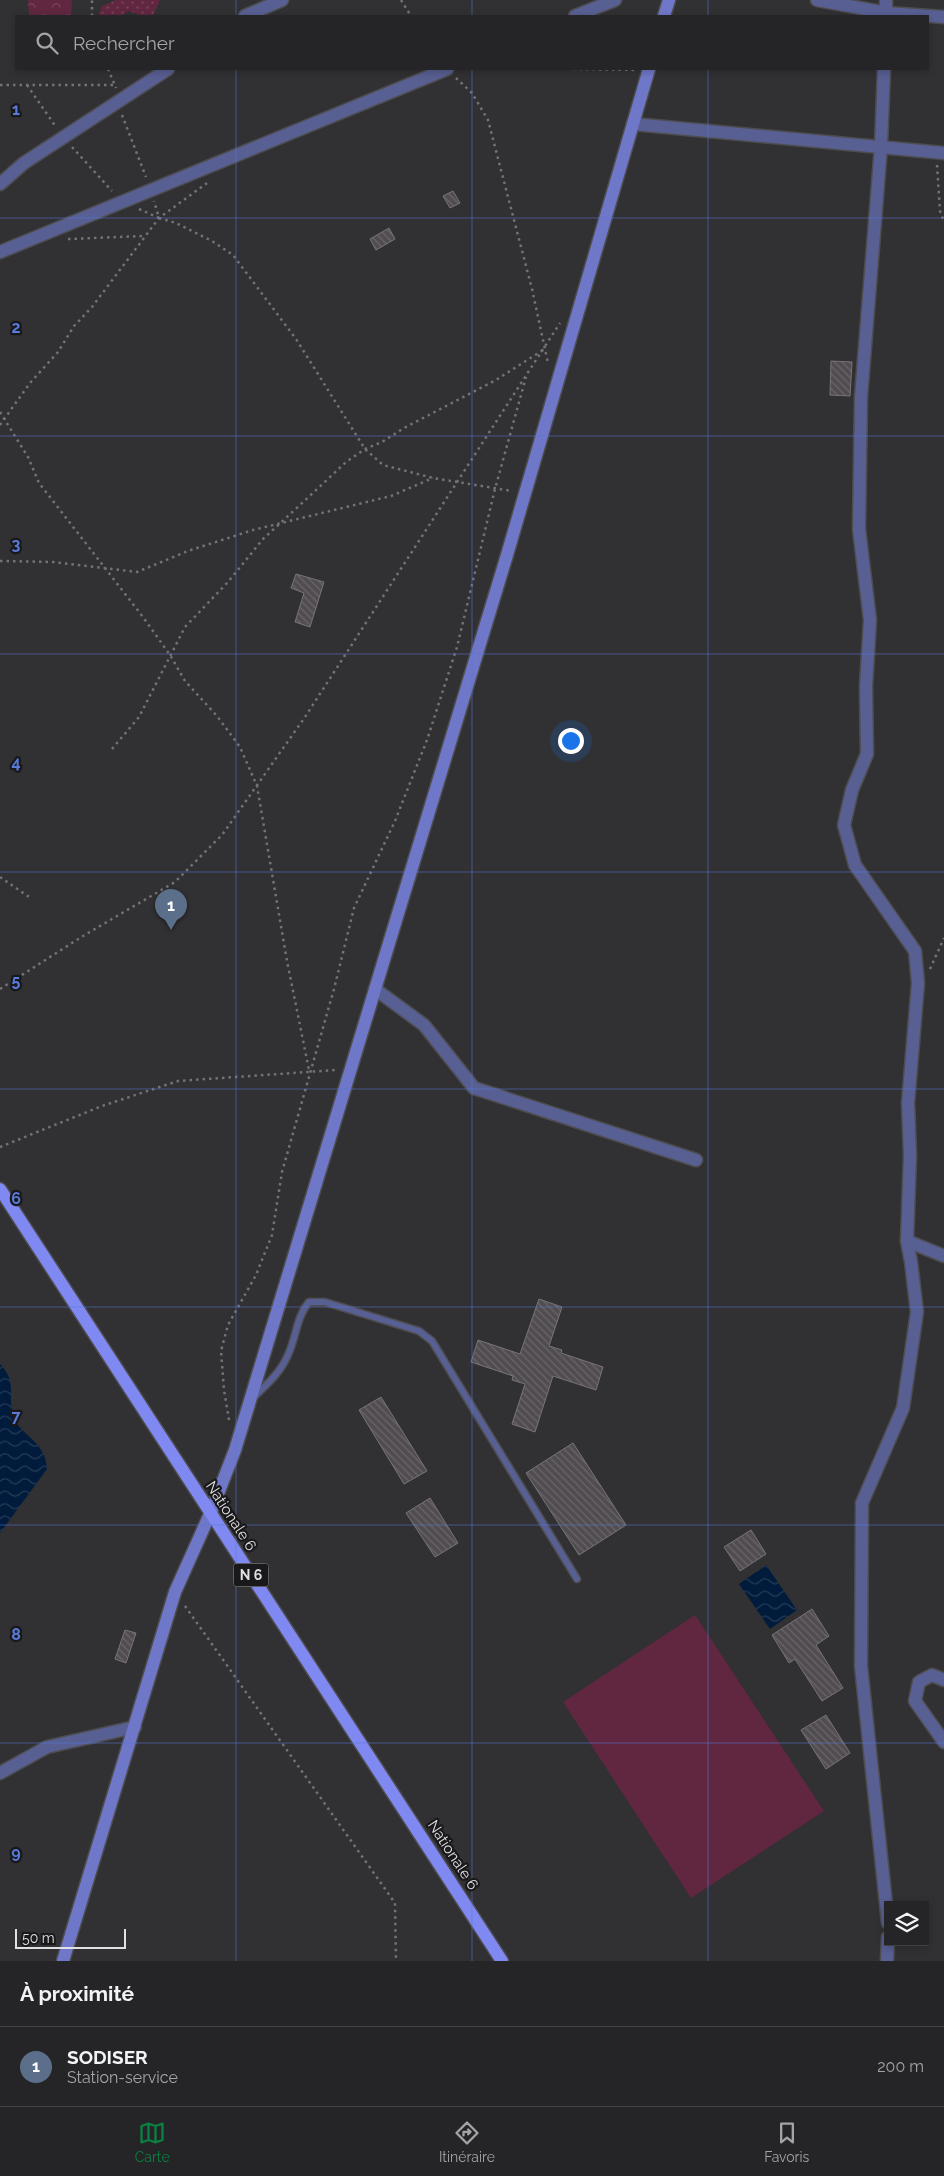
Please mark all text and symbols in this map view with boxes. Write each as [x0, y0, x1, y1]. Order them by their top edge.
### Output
search box [15, 15, 929, 70]
icon: search [33, 29, 61, 57]
text: Rechercher [73, 32, 175, 54]
text: 1 [12, 100, 20, 119]
text: 2 [11, 318, 21, 337]
text: 3 [12, 535, 21, 554]
your location [558, 728, 584, 754]
text: 4 [11, 753, 21, 772]
pin: 1 [155, 889, 187, 930]
text: 5 [12, 971, 21, 990]
text: 6 [11, 1189, 21, 1208]
text: 7 [12, 1407, 21, 1426]
street label: Nationale 6 [202, 1478, 260, 1554]
road number: N 6 [234, 1564, 268, 1586]
text: 8 [11, 1625, 21, 1644]
street label: Nationale 6 [424, 1817, 482, 1893]
text: 9 [11, 1843, 21, 1862]
map controls [884, 1901, 929, 1946]
button: layers [884, 1901, 929, 1946]
scale bar [15, 1926, 126, 1949]
text: 50 m [22, 1930, 55, 1946]
text: À proximité [20, 1981, 134, 2006]
text: SODISER [67, 2046, 148, 2068]
text: 1 [32, 2057, 40, 2076]
text: 200 m [877, 2057, 924, 2076]
text: Station-service [67, 2068, 178, 2087]
tab: Carte [135, 2119, 170, 2165]
tab: Itinéraire [439, 2119, 495, 2165]
tab: Favoris [764, 2119, 809, 2165]

